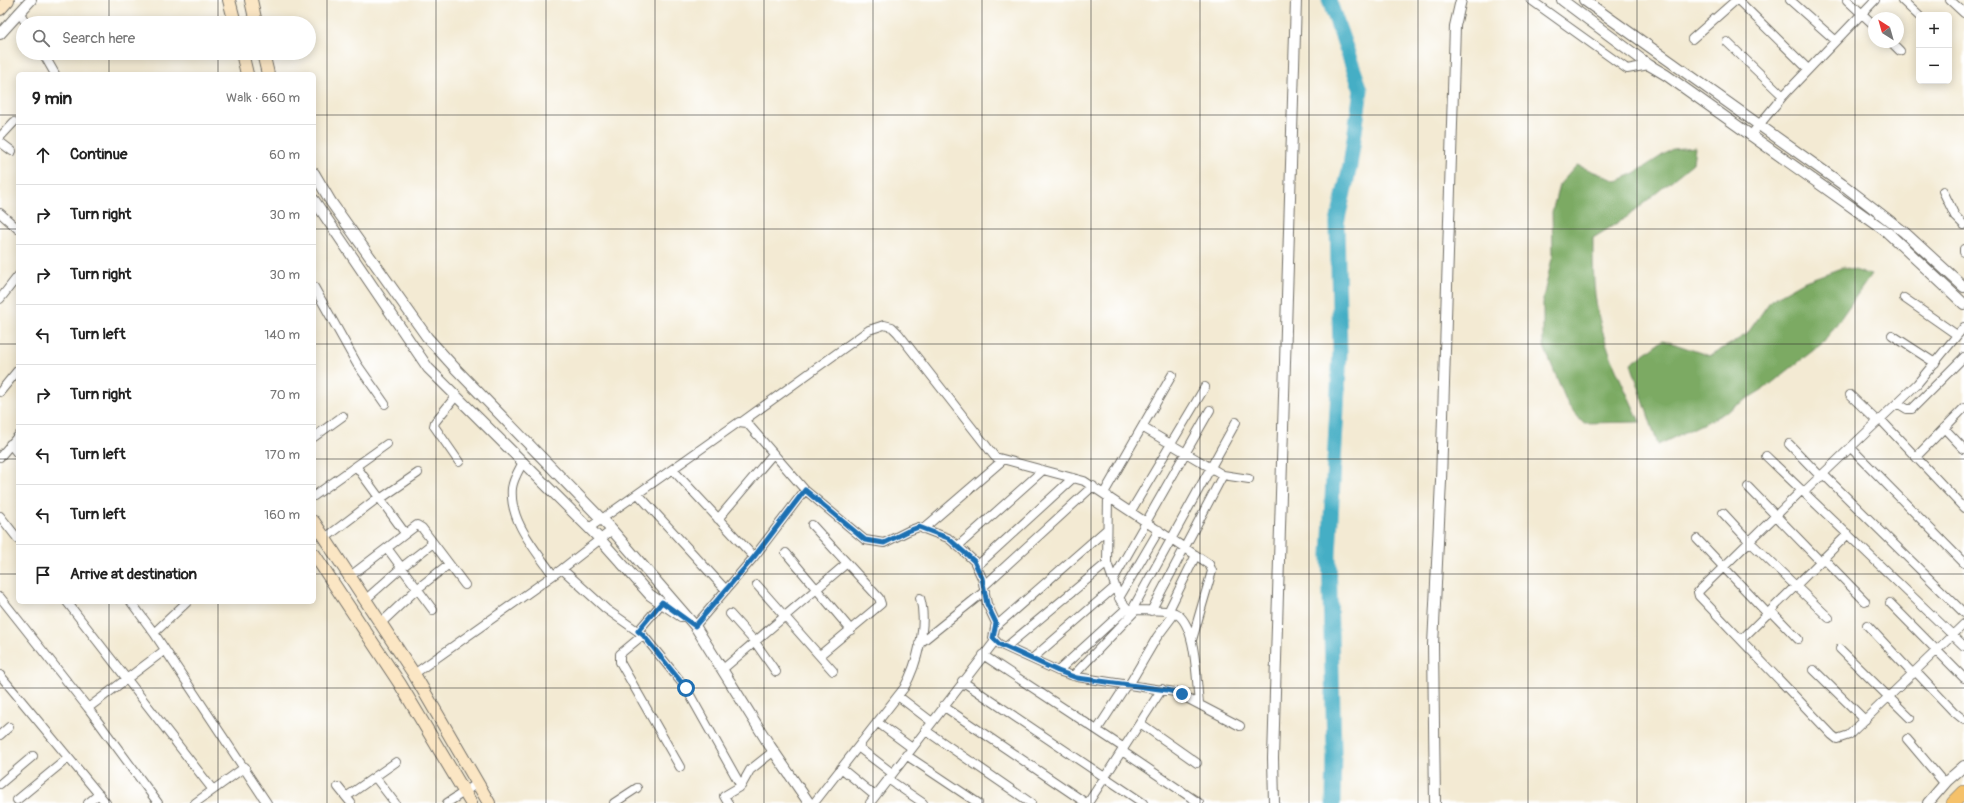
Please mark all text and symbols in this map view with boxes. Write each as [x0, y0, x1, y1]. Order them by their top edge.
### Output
north arrow [1868, 12, 1904, 48]
map controls [1916, 12, 1952, 84]
button: + [1916, 12, 1952, 48]
search box [16, 16, 316, 60]
icon: search [30, 27, 52, 49]
text: Search here [62, 29, 135, 48]
button: − [1916, 48, 1952, 84]
text: 9 min [32, 88, 72, 109]
text: Walk · 660 m [226, 90, 300, 106]
icon: ahead [32, 144, 54, 166]
text: Continue [70, 145, 128, 164]
text: 60 m [269, 147, 300, 163]
icon: right [32, 204, 54, 226]
text: Turn right [70, 205, 131, 224]
text: 30 m [270, 207, 300, 223]
icon: right [32, 264, 54, 286]
text: Turn right [70, 265, 131, 284]
text: 30 m [270, 267, 300, 283]
icon: left [32, 324, 54, 346]
text: Turn left [70, 325, 126, 344]
text: 140 m [264, 327, 300, 343]
icon: right [32, 384, 54, 406]
text: Turn right [70, 385, 131, 404]
text: 70 m [270, 387, 300, 403]
icon: left [32, 444, 54, 466]
text: Turn left [70, 445, 126, 464]
text: 170 m [265, 447, 300, 463]
icon: left [32, 504, 54, 526]
text: Turn left [70, 505, 126, 524]
text: 160 m [264, 507, 300, 523]
icon: arrive [32, 564, 54, 586]
text: Arrive at destination [70, 565, 197, 584]
route start [677, 679, 695, 697]
route end [1173, 685, 1191, 703]

